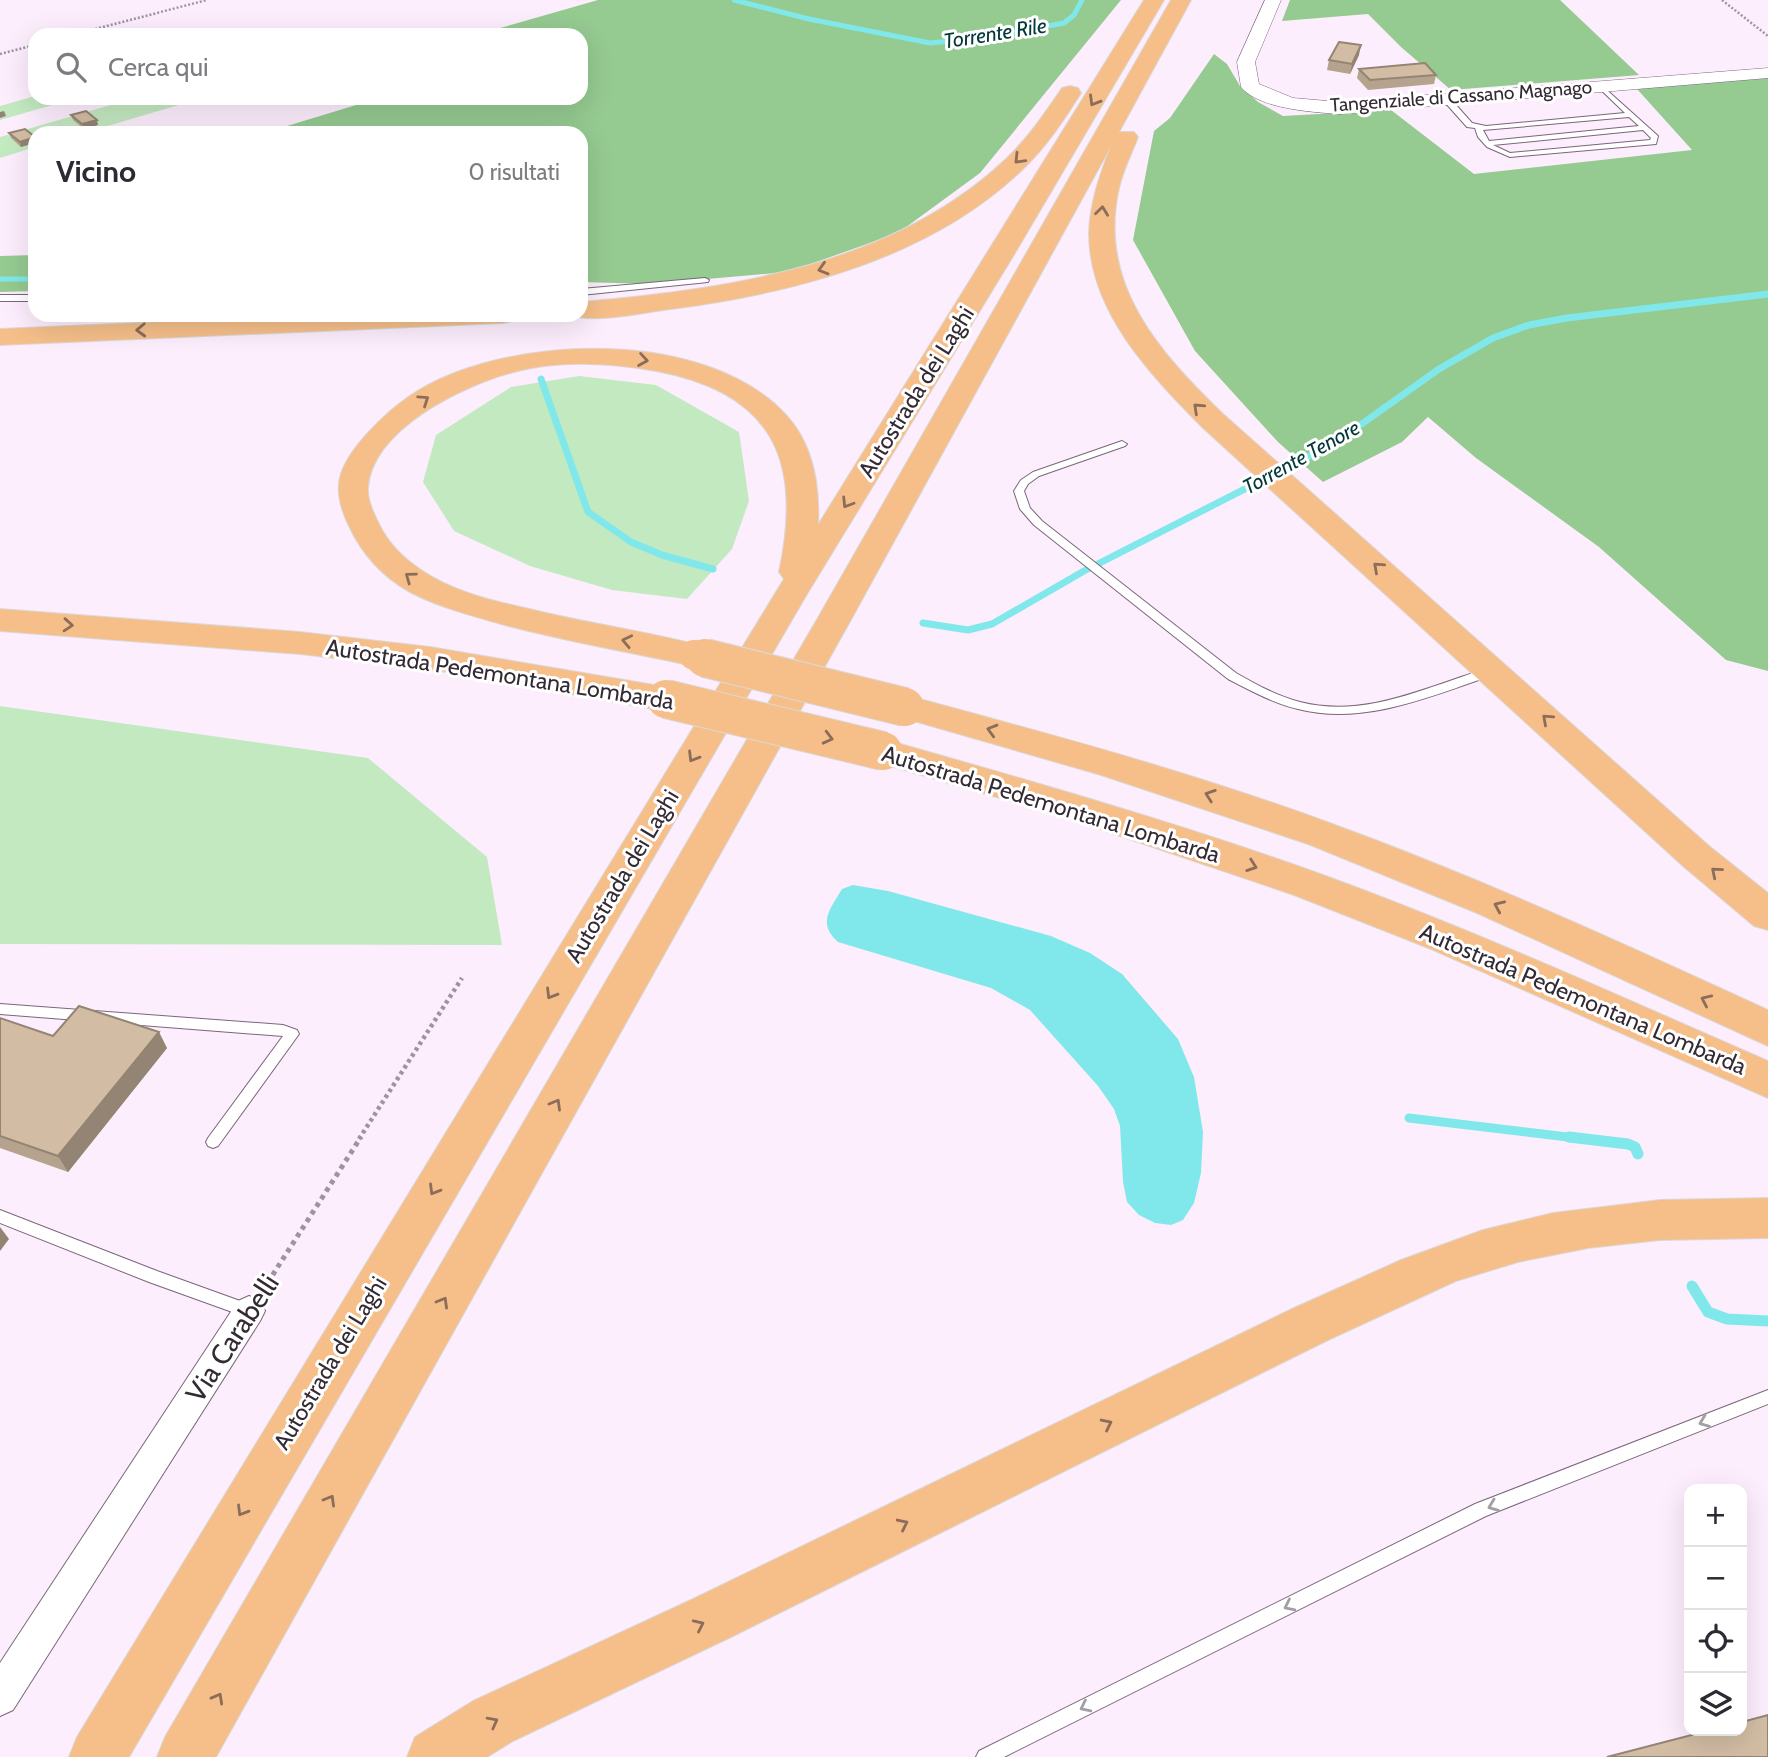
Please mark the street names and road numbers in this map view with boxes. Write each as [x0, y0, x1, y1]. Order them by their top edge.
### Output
street label: Tangenziale di Cassano Magnago [1329, 75, 1593, 117]
street label: Autostrada dei Laghi [852, 301, 980, 483]
street label: Autostrada Pedemontana Lombarda [324, 633, 676, 715]
street label: Autostrada Pedemontana Lombarda [879, 739, 1223, 869]
street label: Autostrada dei Laghi [559, 785, 685, 967]
street label: Autostrada Pedemontana Lombarda [1416, 917, 1750, 1081]
street label: Via Carabelli [178, 1268, 286, 1408]
street label: Autostrada dei Laghi [267, 1272, 393, 1454]

